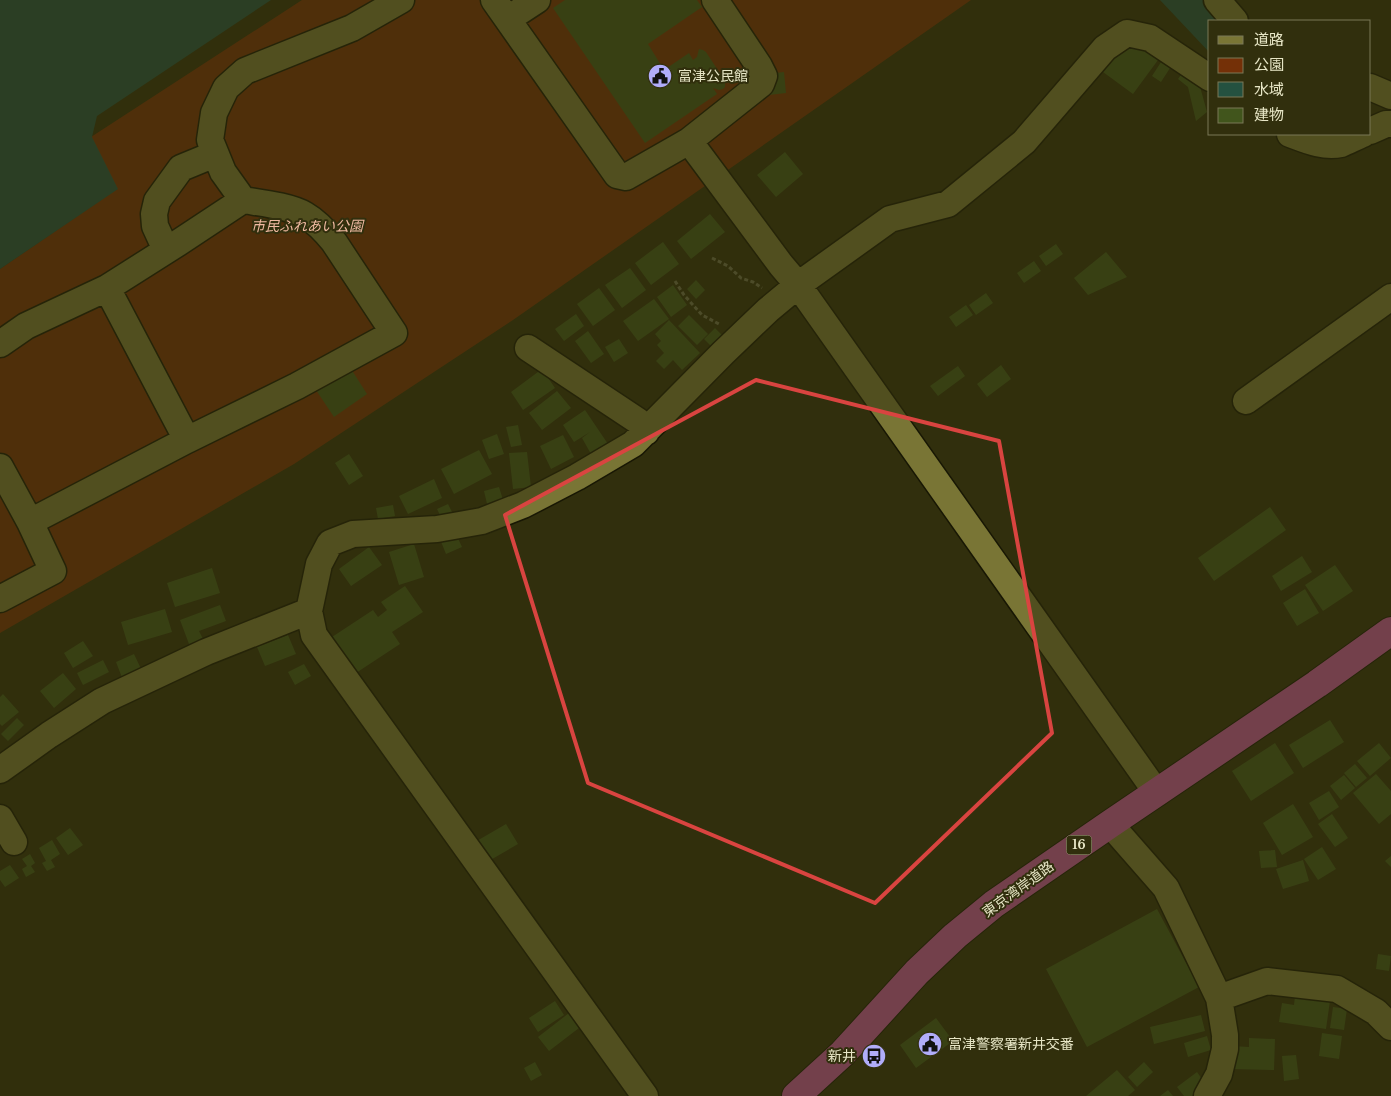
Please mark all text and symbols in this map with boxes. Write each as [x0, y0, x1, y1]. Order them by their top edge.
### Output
legend [1208, 20, 1371, 135]
text: 道路 [1254, 30, 1284, 49]
text: 公園 [1254, 55, 1284, 74]
public building icon: 富津公民館 [647, 63, 673, 89]
place label: 富津公民館 [678, 67, 748, 85]
text: 水域 [1254, 80, 1284, 99]
text: 建物 [1254, 105, 1284, 124]
park label: 市民ふれあい公園 [251, 217, 365, 235]
road number: 16 [1066, 836, 1092, 854]
street label: 東京湾岸道路 [979, 857, 1057, 921]
public building icon: 富津警察署新井交番 [917, 1031, 943, 1057]
place label: 富津警察署新井交番 [948, 1035, 1074, 1053]
bus stop icon: 新井 [861, 1043, 887, 1069]
place label: 新井 [828, 1047, 856, 1065]

